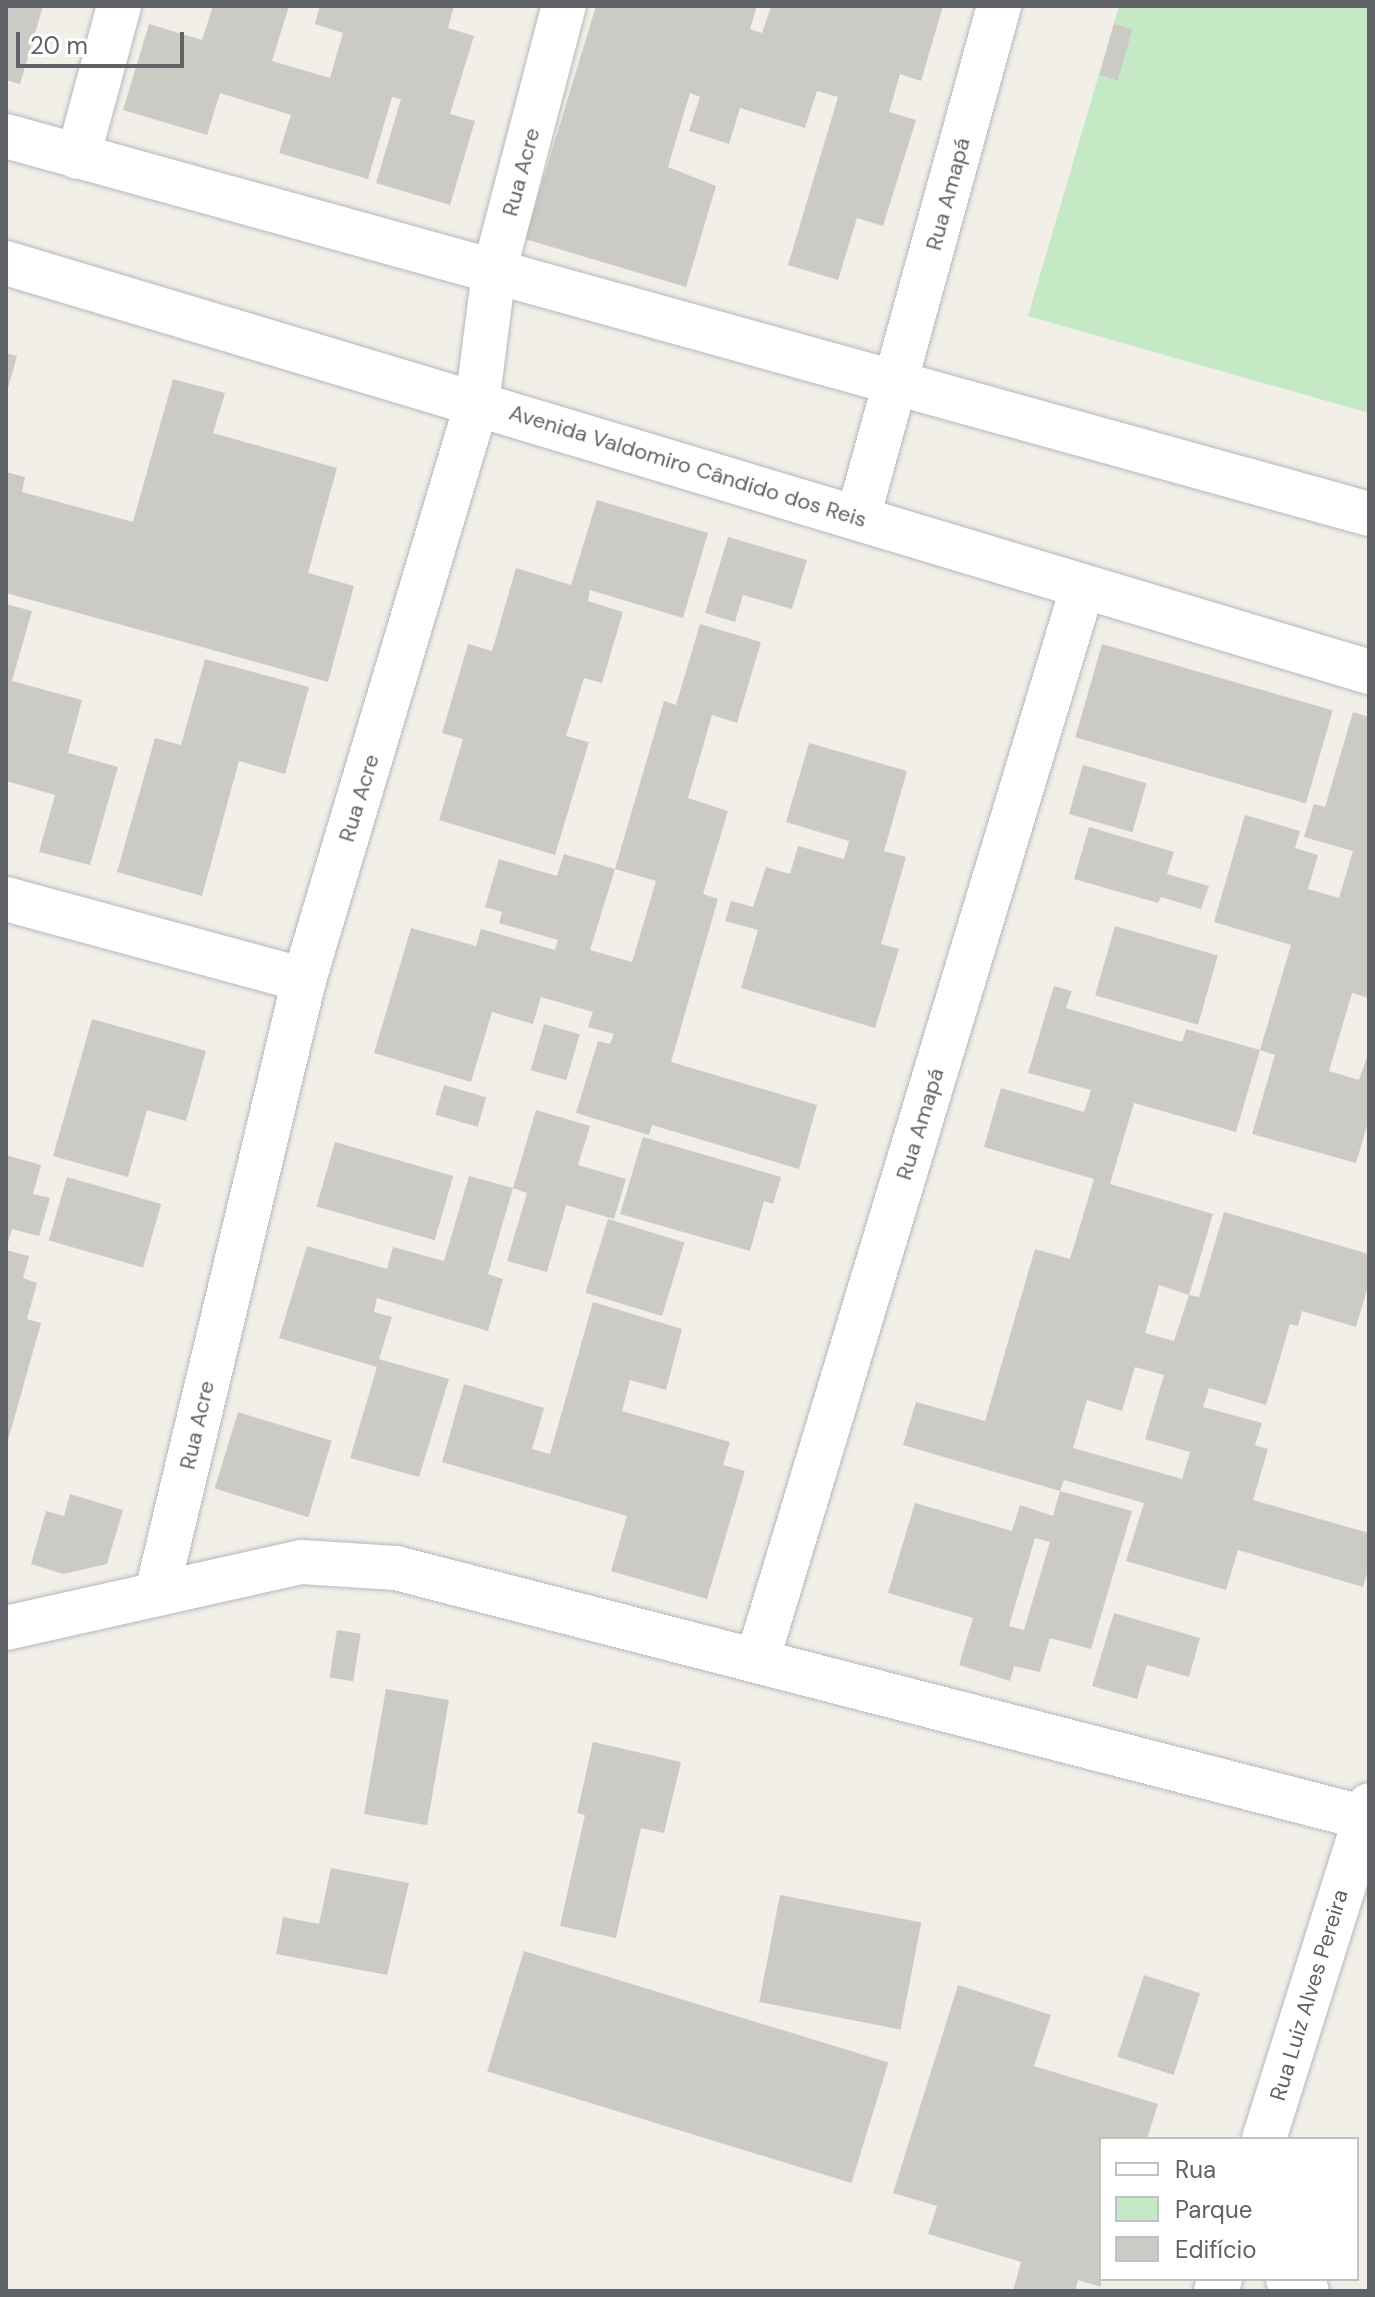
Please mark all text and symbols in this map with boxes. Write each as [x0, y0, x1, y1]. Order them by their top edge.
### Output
scale bar [20, 16, 188, 66]
text: 20 m [30, 30, 88, 61]
street label: Rua Acre [497, 125, 545, 219]
street label: Rua Amapá [920, 135, 976, 253]
street label: Avenida Valdomiro Cândido dos Reis [506, 399, 870, 533]
street label: Rua Acre [333, 751, 385, 845]
street label: Rua Amapá [891, 1065, 949, 1183]
street label: Rua Acre [174, 1378, 220, 1472]
street label: Rua Luiz Alves Pereira [1264, 1886, 1354, 2104]
legend [1099, 2137, 1359, 2281]
text: Rua [1175, 2154, 1216, 2185]
text: Parque [1175, 2194, 1252, 2225]
text: Edifício [1175, 2234, 1257, 2265]

